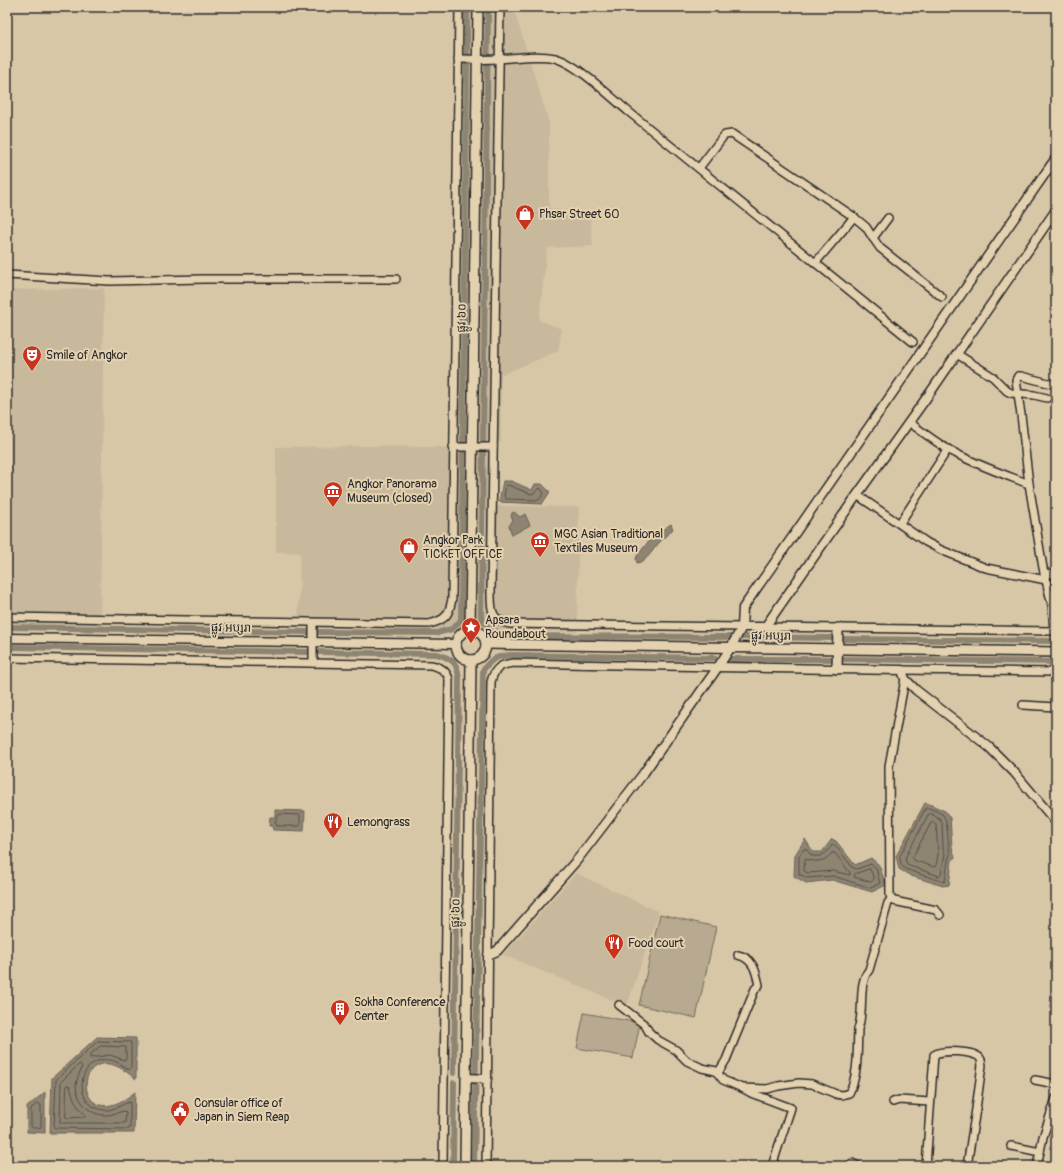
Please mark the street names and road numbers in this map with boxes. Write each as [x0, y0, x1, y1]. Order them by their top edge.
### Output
street label: ផ្លូវ ៦០ [454, 303, 472, 333]
street label: ផ្លូវ អប្សរា [211, 620, 251, 638]
street label: ផ្លូវ អប្សរា [751, 628, 791, 646]
street label: ផ្លូវ ៦០ [448, 898, 466, 928]

